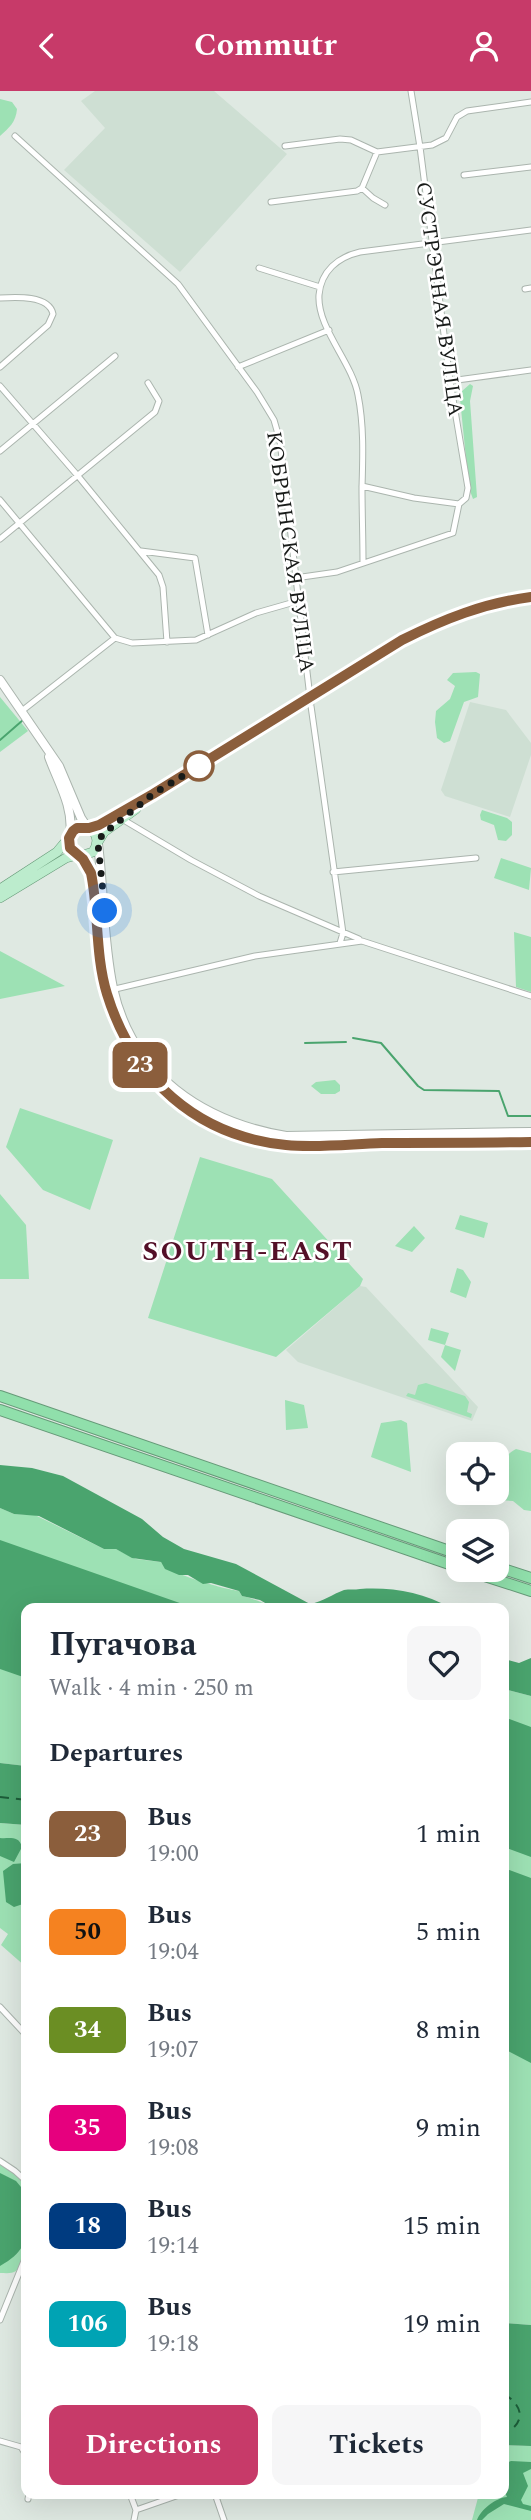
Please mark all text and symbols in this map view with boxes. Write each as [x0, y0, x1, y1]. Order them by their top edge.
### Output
text: Commutr [194, 21, 337, 70]
icon: back [28, 27, 66, 65]
icon: person [465, 27, 503, 65]
street label: СУСТРЭЧНАЯ ВУЛІЦА [407, 180, 471, 419]
street label: КОБРЫНСКАЯ ВУЛІЦА [257, 429, 323, 675]
unlabelled marker [184, 751, 214, 781]
your location [87, 893, 122, 928]
line badge: 23 [108, 1042, 172, 1088]
text: 23 [127, 1047, 153, 1083]
district label: SOUTH-EAST [142, 1230, 354, 1273]
map controls [446, 1442, 509, 1582]
button: locate [446, 1442, 509, 1505]
button: layers [446, 1519, 509, 1582]
text: Пугачова [49, 1620, 197, 1670]
button: heart [407, 1626, 481, 1700]
text: Walk · 4 min · 250 m [49, 1671, 254, 1706]
text: Departures [49, 1733, 183, 1773]
text: Bus [147, 1797, 192, 1837]
text: 1 min [416, 1814, 481, 1854]
text: 23 [74, 1816, 101, 1852]
text: 19:00 [147, 1837, 199, 1872]
text: Bus [147, 1895, 192, 1935]
text: 5 min [416, 1912, 481, 1952]
text: 50 [74, 1914, 101, 1950]
text: 19:04 [147, 1935, 199, 1970]
text: Bus [147, 1993, 192, 2033]
text: 8 min [416, 2010, 481, 2050]
text: 34 [74, 2012, 101, 2048]
text: 19:07 [147, 2033, 199, 2068]
text: Bus [147, 2091, 192, 2131]
text: 9 min [416, 2108, 481, 2148]
text: 35 [74, 2110, 101, 2146]
text: 19:08 [147, 2131, 199, 2166]
text: Bus [147, 2189, 192, 2229]
text: 15 min [403, 2206, 481, 2246]
text: 18 [74, 2208, 101, 2244]
text: 19:14 [147, 2229, 199, 2264]
text: Bus [147, 2287, 192, 2327]
text: 19 min [403, 2304, 481, 2344]
text: 106 [67, 2306, 108, 2342]
text: 19:18 [147, 2327, 199, 2362]
button: Directions [49, 2405, 258, 2485]
button: Tickets [272, 2405, 481, 2485]

